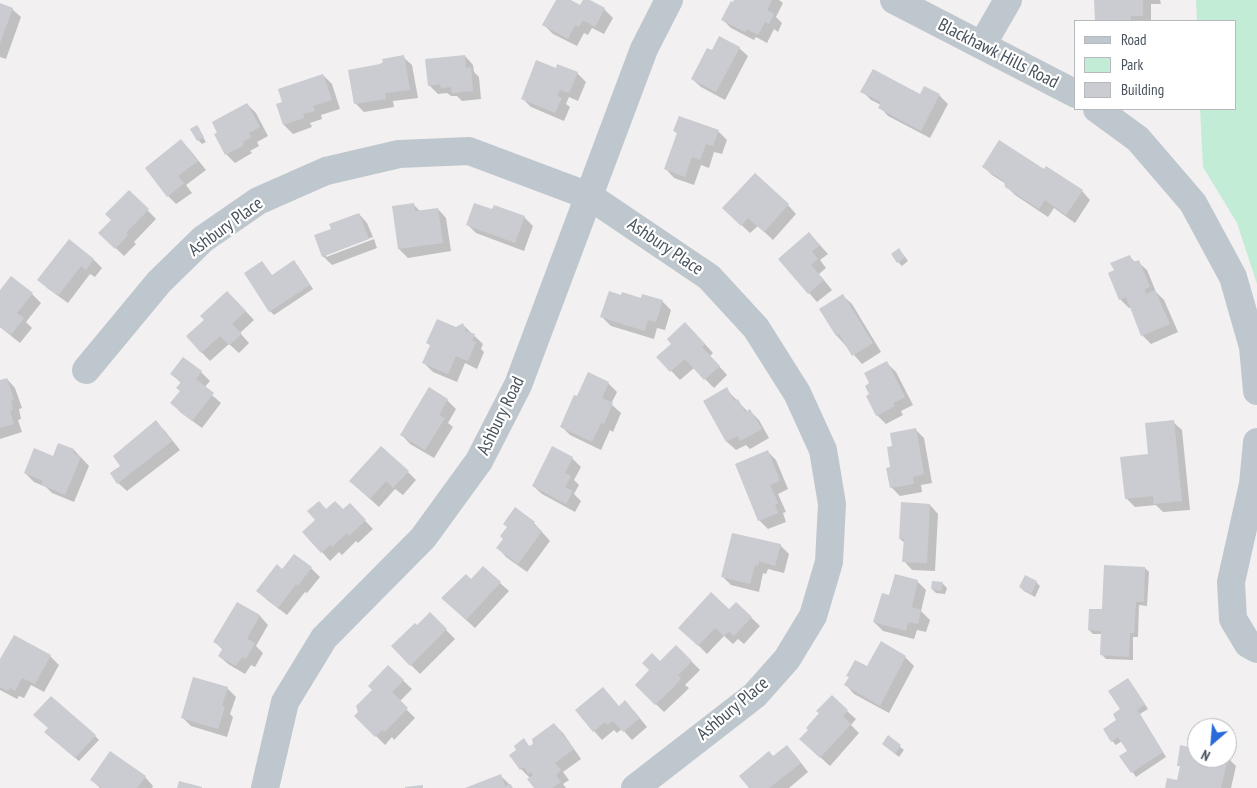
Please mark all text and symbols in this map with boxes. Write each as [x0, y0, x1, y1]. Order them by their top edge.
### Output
street label: Blackhawk Hills Road [934, 14, 1062, 94]
legend [1074, 20, 1237, 110]
text: Road [1121, 30, 1147, 49]
text: Park [1121, 55, 1143, 74]
text: Building [1121, 80, 1164, 99]
street label: Ashbury Place [185, 193, 267, 261]
street label: Ashbury Place [623, 214, 707, 280]
street label: Ashbury Road [473, 373, 529, 459]
street label: Ashbury Place [693, 673, 773, 745]
north arrow [1187, 718, 1237, 768]
text: N [1198, 746, 1213, 765]

